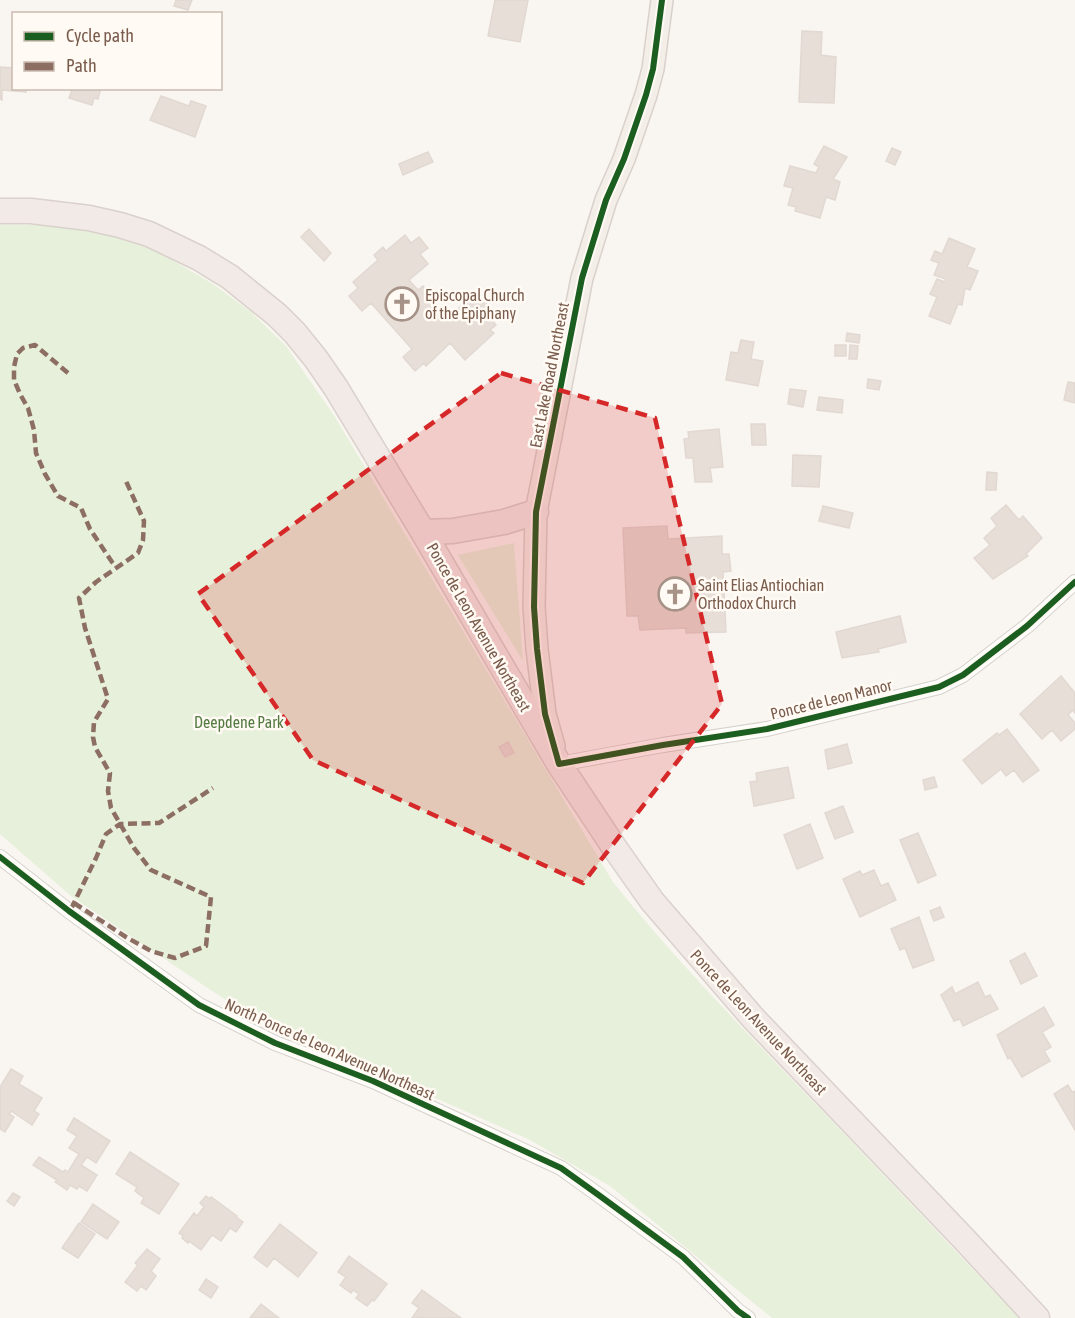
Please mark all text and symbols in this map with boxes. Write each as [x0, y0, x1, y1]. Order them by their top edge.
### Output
legend [12, 12, 222, 90]
text: Cycle path [66, 25, 134, 46]
text: Path [66, 55, 97, 76]
church icon: Episcopal Church of the Epiphany [384, 286, 420, 322]
place label: Episcopal Church of the Epiphany [425, 286, 525, 323]
street label: East Lake Road Northeast [526, 300, 572, 449]
street label: Ponce de Leon Avenue Northeast [423, 540, 535, 715]
church icon: Saint Elias Antiochian Orthodox Church [657, 576, 693, 612]
place label: Saint Elias Antiochian Orthodox Church [698, 576, 824, 612]
street label: Ponce de Leon Manor [768, 675, 894, 723]
park label: Deepdene Park [194, 713, 284, 732]
street label: Ponce de Leon Avenue Northeast [687, 946, 831, 1098]
street label: North Ponce de Leon Avenue Northeast [222, 994, 438, 1104]

